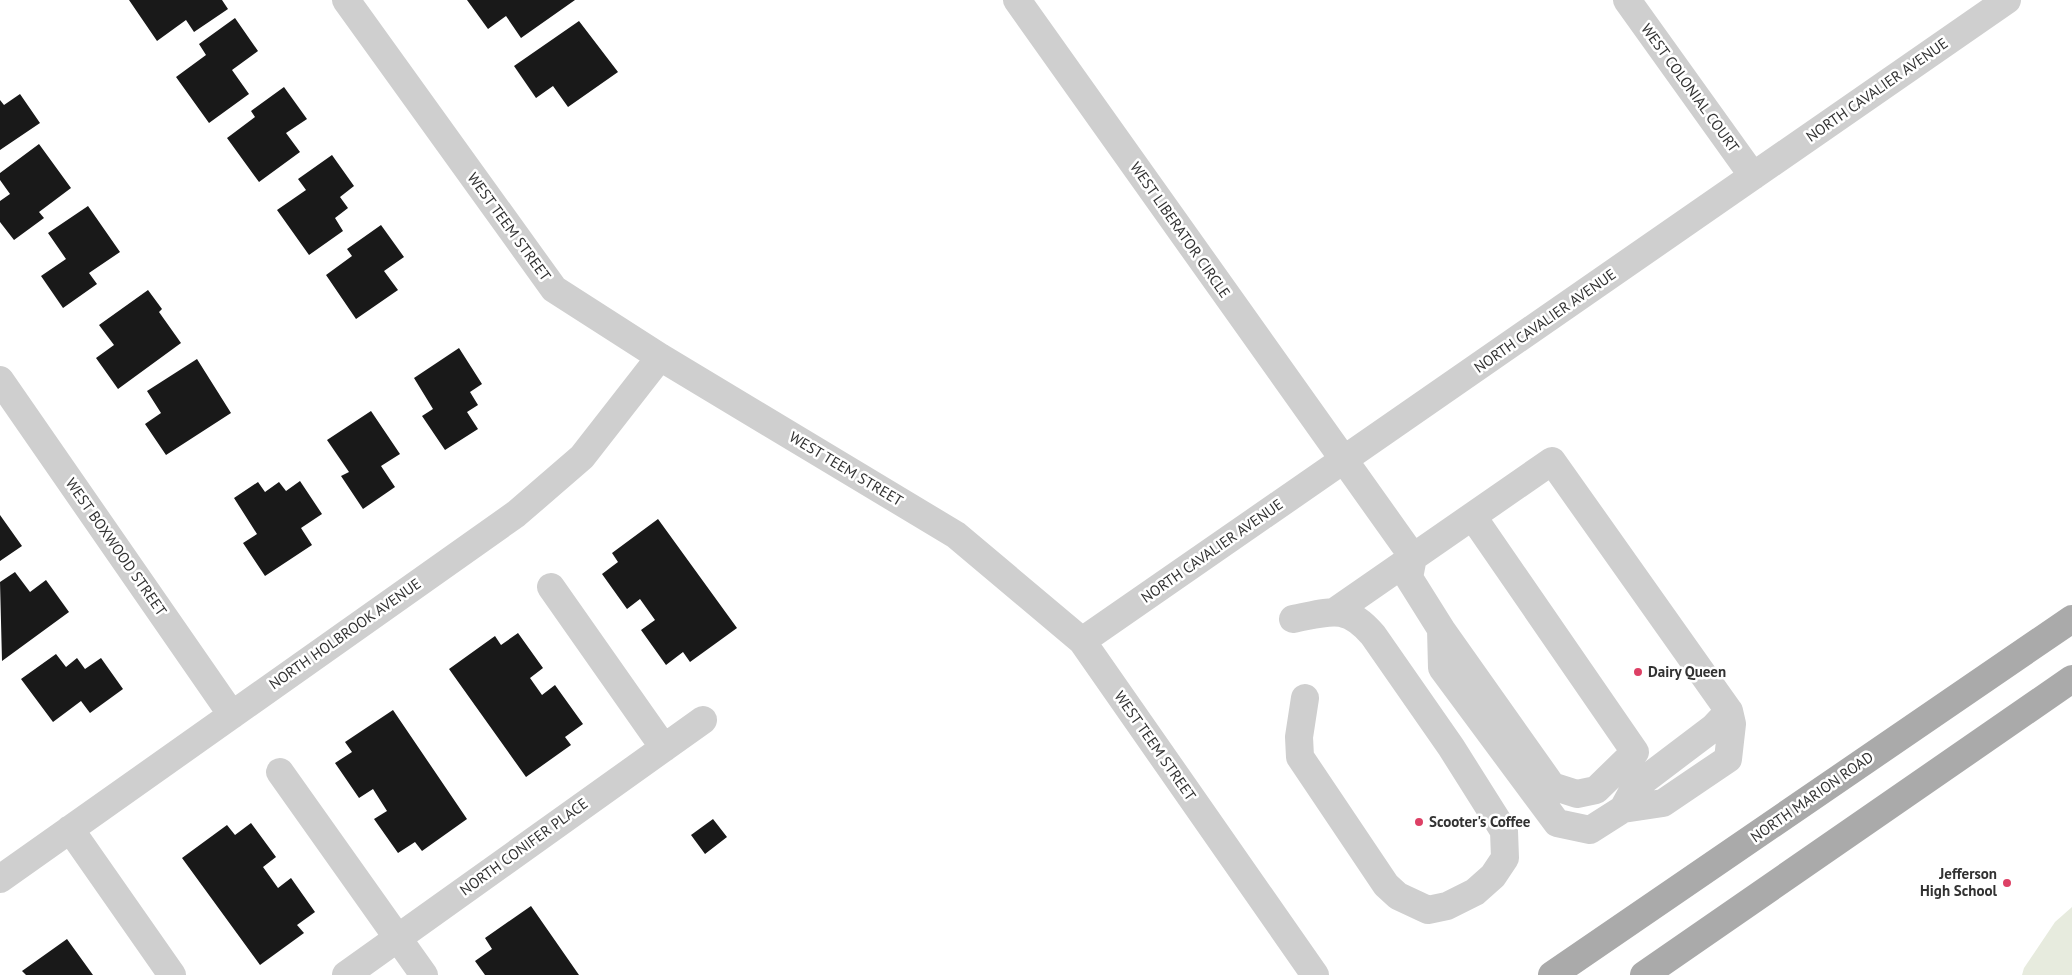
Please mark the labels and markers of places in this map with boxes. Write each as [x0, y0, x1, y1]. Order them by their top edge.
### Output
place label: Dairy Queen [1648, 662, 1726, 681]
marker: Dairy Queen [1632, 666, 1644, 678]
place label: Scooter's Coffee [1429, 812, 1531, 831]
marker: Scooter's Coffee [1413, 816, 1425, 828]
place label: Jefferson High School [1920, 864, 1998, 900]
marker: Jefferson High School [2001, 877, 2013, 889]

